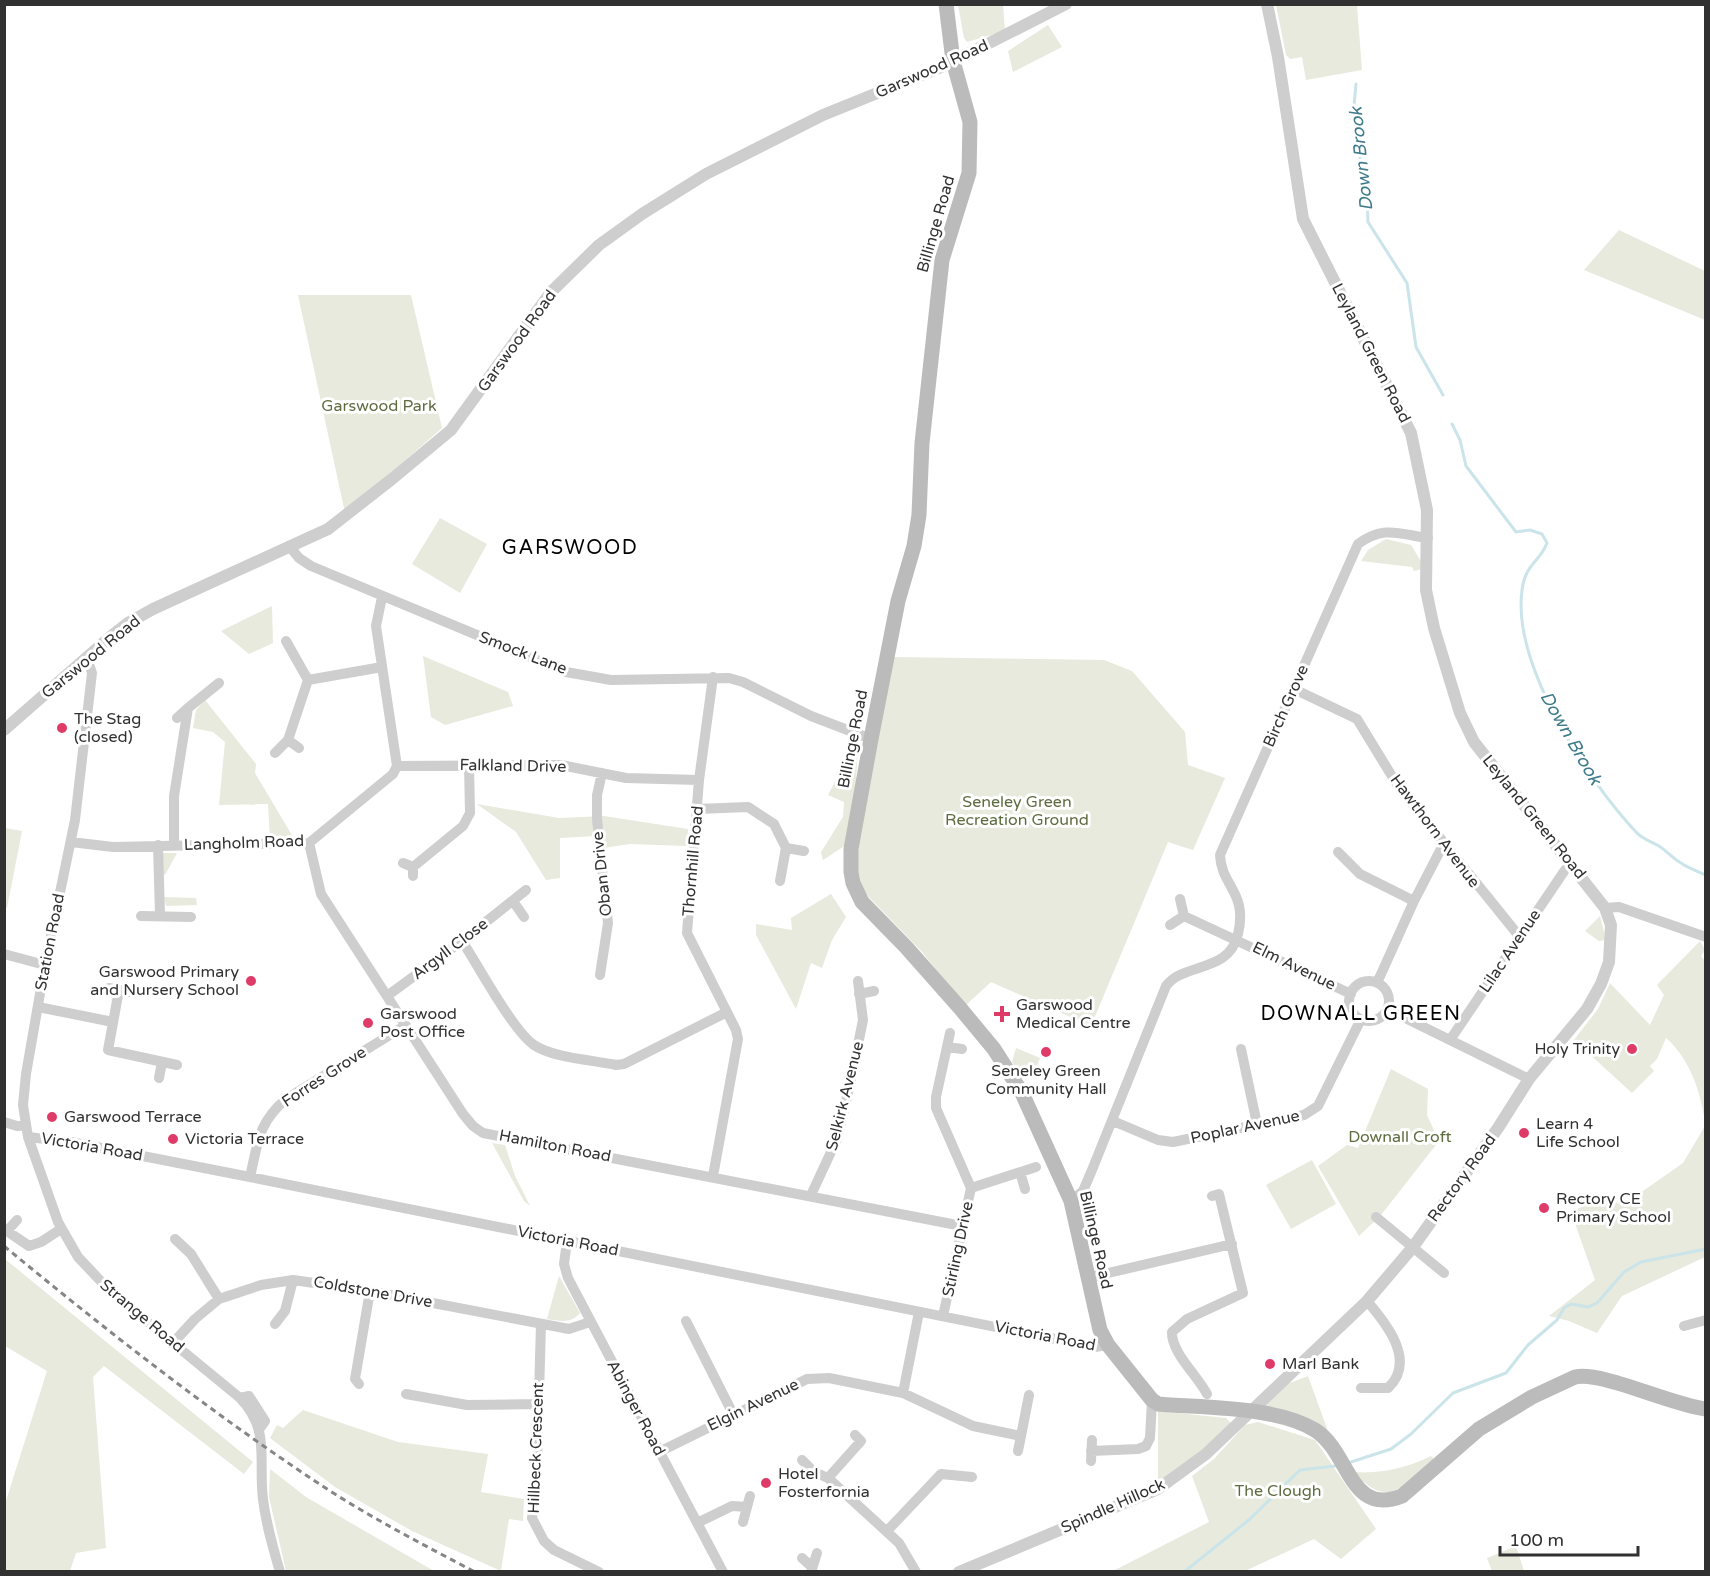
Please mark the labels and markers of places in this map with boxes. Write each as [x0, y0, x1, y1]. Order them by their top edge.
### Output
place label: The Stag (closed) [74, 709, 141, 747]
marker: The Stag (closed) [55, 721, 69, 735]
place label: Garswood Primary and Nursery School [90, 962, 239, 1000]
marker: Garswood Primary and Nursery School [244, 974, 258, 988]
place label: Garswood Medical Centre [1016, 995, 1131, 1033]
place label: Garswood Post Office [380, 1004, 465, 1042]
marker: Garswood Medical Centre [993, 1005, 1011, 1023]
marker: Garswood Post Office [361, 1016, 375, 1030]
place label: Holy Trinity [1534, 1039, 1620, 1059]
marker: Holy Trinity [1625, 1042, 1639, 1056]
marker: Seneley Green Community Hall [1039, 1045, 1053, 1059]
place label: Seneley Green Community Hall [985, 1061, 1107, 1099]
place label: Garswood Terrace [64, 1107, 202, 1127]
marker: Garswood Terrace [45, 1110, 59, 1124]
place label: Learn 4 Life School [1536, 1114, 1620, 1152]
marker: Learn 4 Life School [1517, 1126, 1531, 1140]
place label: Victoria Terrace [185, 1129, 304, 1149]
marker: Victoria Terrace [166, 1132, 180, 1146]
place label: Rectory CE Primary School [1556, 1189, 1671, 1227]
marker: Rectory CE Primary School [1537, 1201, 1551, 1215]
place label: Marl Bank [1282, 1354, 1360, 1374]
marker: Marl Bank [1263, 1357, 1277, 1371]
place label: Hotel Fosterfornia [778, 1464, 870, 1502]
marker: Hotel Fosterfornia [759, 1476, 773, 1490]

